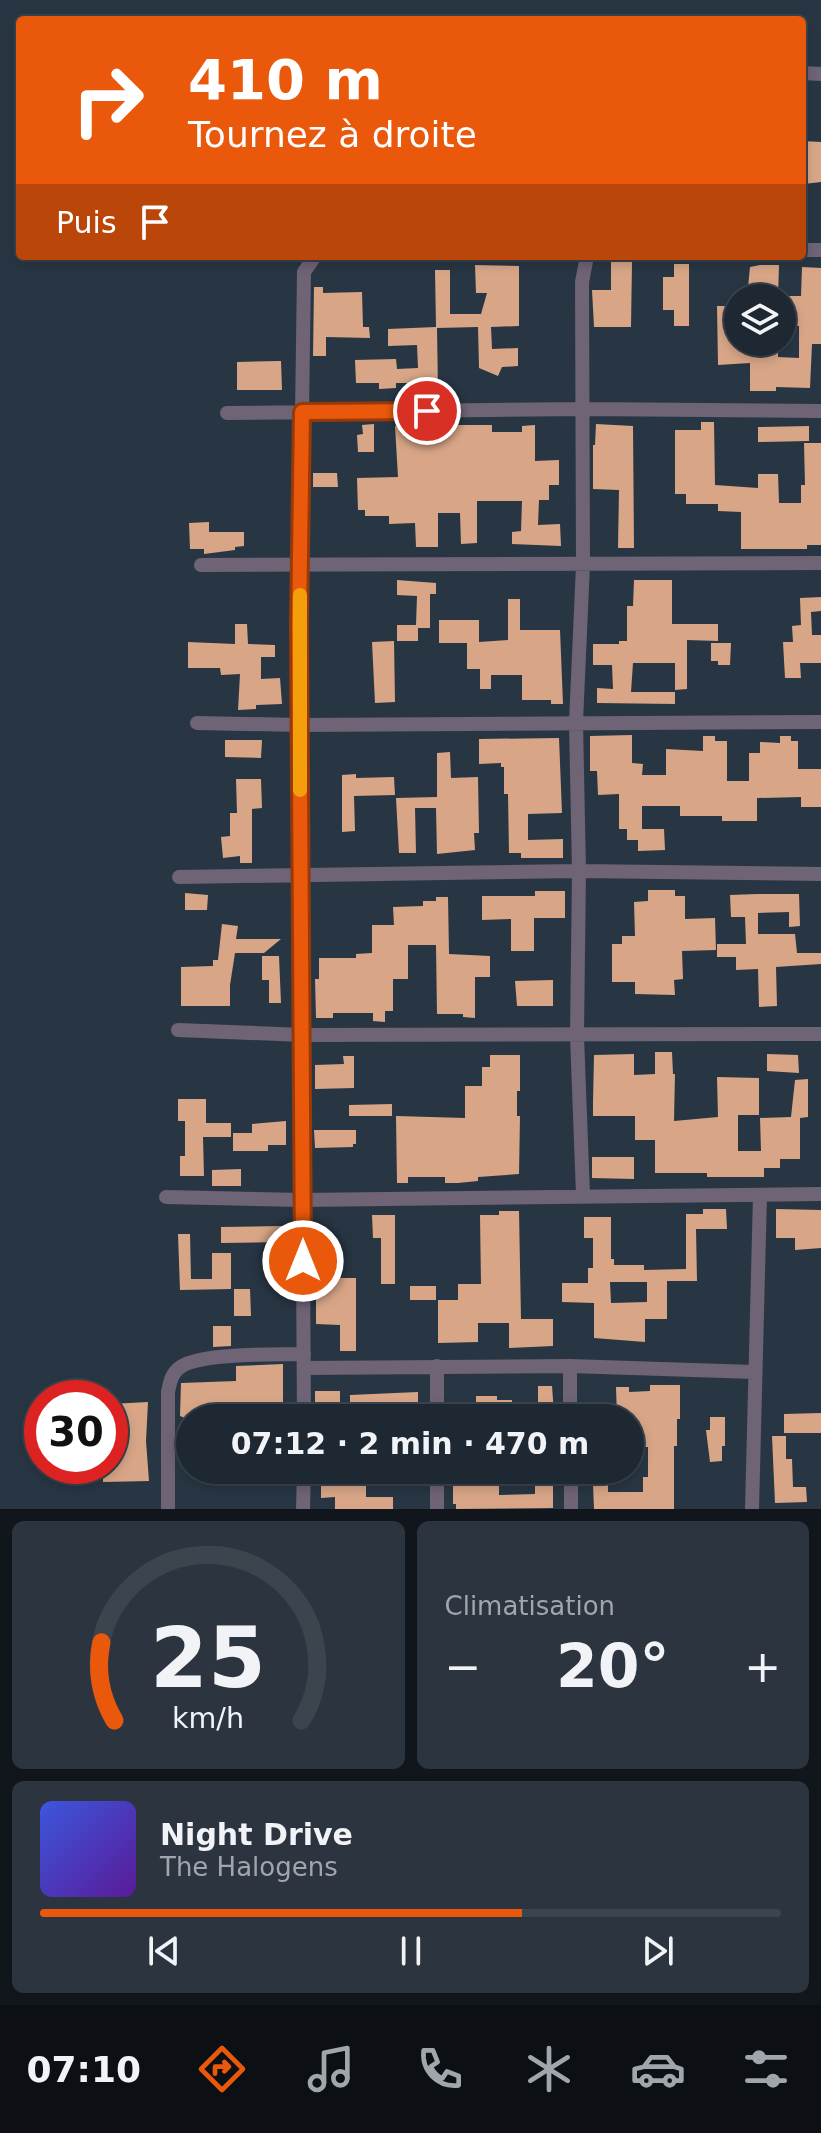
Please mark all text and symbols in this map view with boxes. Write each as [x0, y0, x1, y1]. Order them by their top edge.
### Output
text: 410 m [188, 47, 383, 112]
icon: right [56, 48, 160, 152]
text: Tournez à droite [188, 114, 477, 155]
icon: arrive [133, 200, 177, 244]
text: Puis [56, 205, 117, 240]
map controls [724, 284, 796, 356]
button: layers [724, 284, 796, 356]
pin [393, 377, 461, 445]
icon: arrive [405, 389, 449, 433]
position arrow [261, 1219, 345, 1303]
speed limit sign: 30 [24, 1380, 128, 1484]
text: 07:12 · 2 min · 470 m [231, 1426, 589, 1461]
text: Climatisation [445, 1591, 615, 1621]
text: 25 [150, 1610, 266, 1707]
text: 20° [556, 1631, 670, 1701]
text: − [445, 1641, 481, 1692]
text: + [744, 1641, 781, 1692]
text: km/h [172, 1701, 244, 1735]
text: Night Drive [160, 1817, 353, 1852]
text: The Halogens [160, 1852, 338, 1882]
icon: previous [142, 1929, 186, 1973]
icon: pause [389, 1929, 433, 1973]
icon: next [636, 1929, 680, 1973]
icon: directions [194, 2041, 250, 2097]
icon: music [303, 2041, 359, 2097]
icon: phone [412, 2041, 468, 2097]
icon: climate [521, 2041, 577, 2097]
icon: car [630, 2041, 686, 2097]
icon: filters [738, 2041, 794, 2097]
text: 07:10 [26, 2049, 141, 2090]

